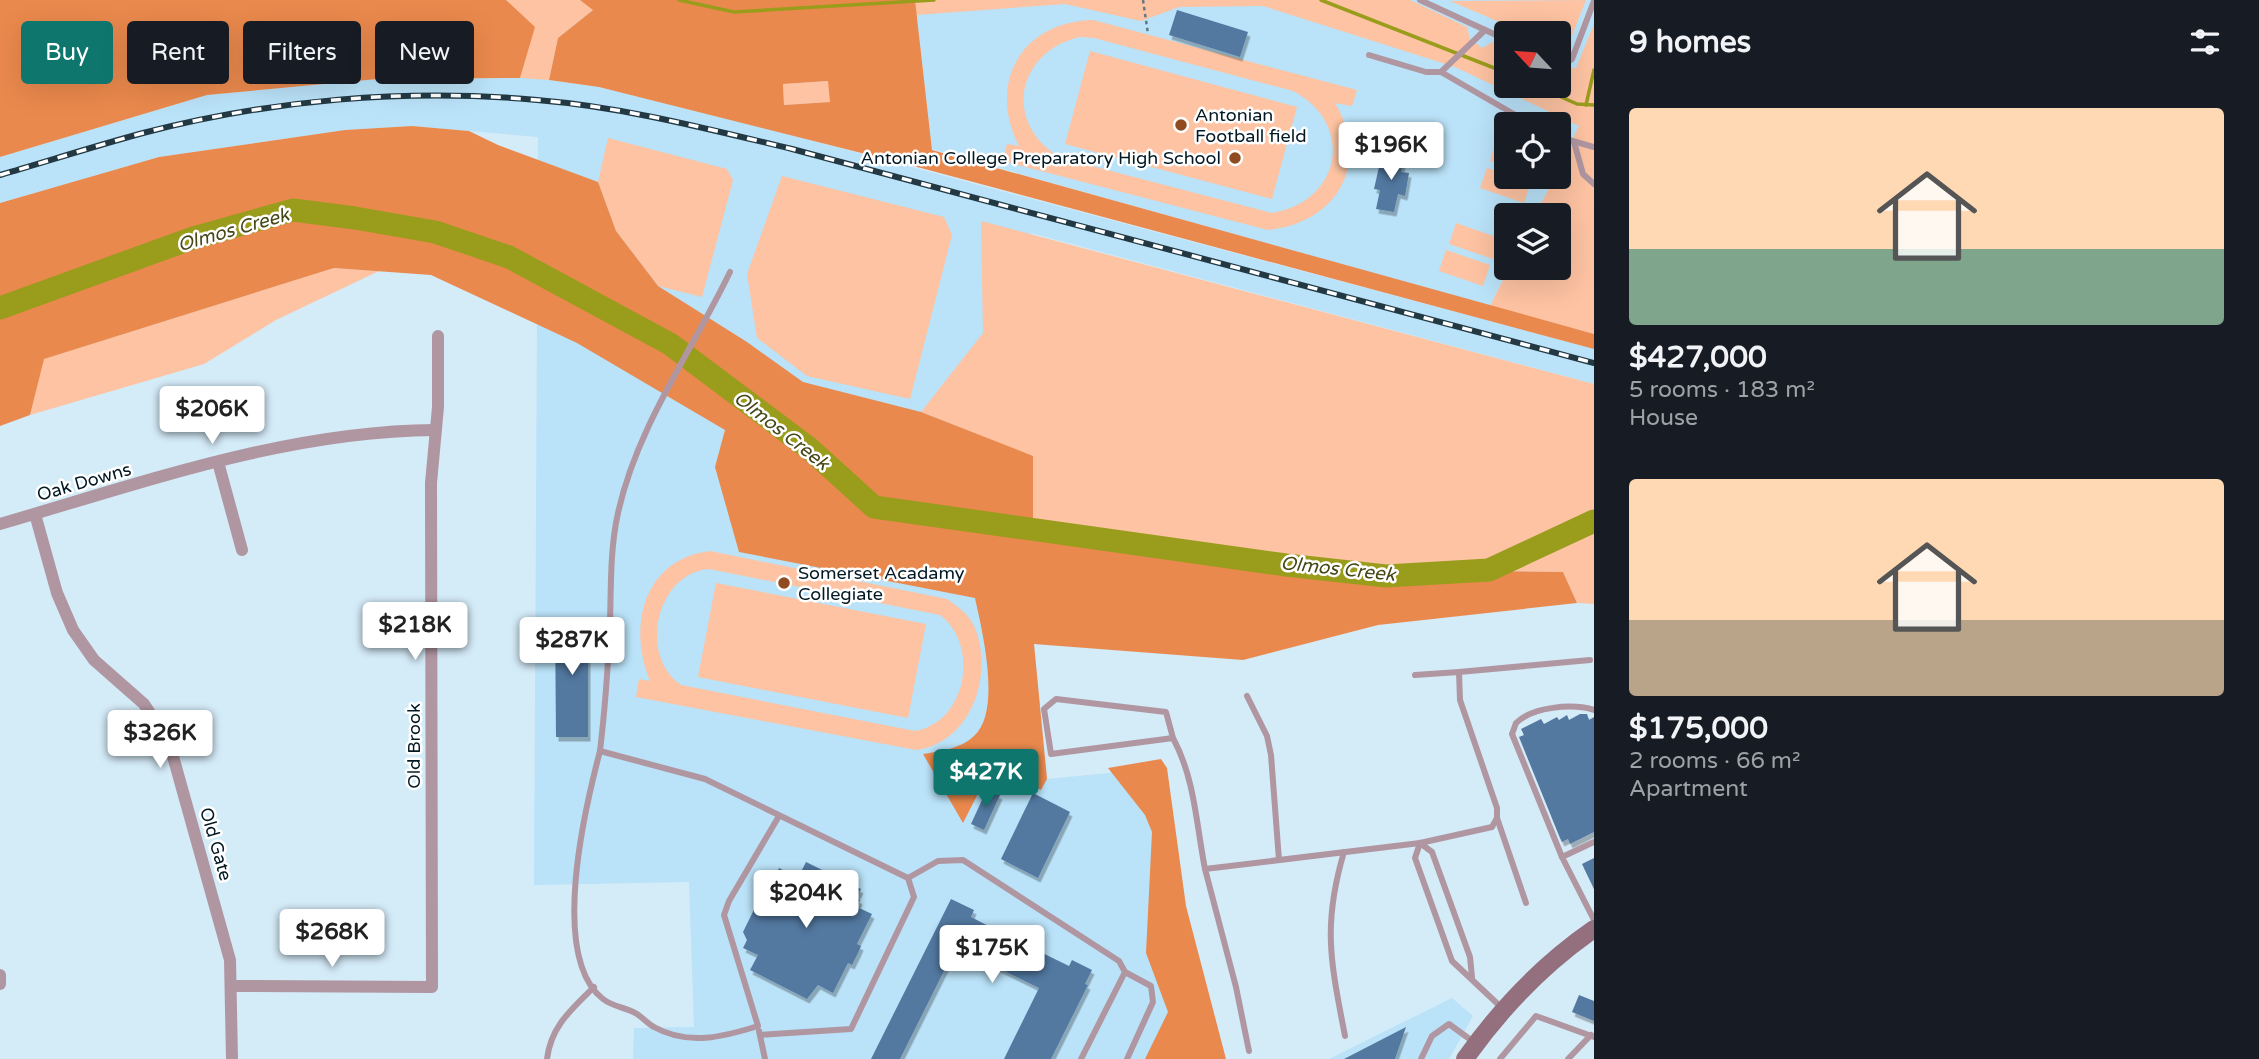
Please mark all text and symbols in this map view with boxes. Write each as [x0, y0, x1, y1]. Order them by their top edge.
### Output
chip: Buy [21, 21, 113, 84]
chip: Rent [127, 21, 229, 84]
chip: Filters [243, 21, 361, 84]
chip: New [375, 21, 474, 84]
north arrow [1494, 21, 1572, 98]
map controls [1494, 21, 1571, 280]
icon: filters [2186, 23, 2224, 61]
text: 9 homes [1629, 24, 1751, 61]
place label: Antonian Football field [1195, 104, 1307, 147]
button: locate [1494, 112, 1571, 189]
marker: Antonian Football field [1173, 117, 1189, 133]
pin: $196K [1342, 122, 1440, 182]
text: $196K [1355, 131, 1427, 159]
place label: Antonian College Preparatory High School [861, 147, 1221, 169]
marker: Antonian College Preparatory High School [1227, 150, 1243, 166]
icon: home [1864, 153, 1990, 279]
water label: Olmos Creek [175, 203, 293, 256]
button: layers [1494, 203, 1571, 280]
text: $427,000 [1629, 339, 1767, 376]
text: 5 rooms · 183 m² [1629, 376, 1815, 404]
pin: $206K [163, 386, 261, 446]
water label: Olmos Creek [729, 387, 835, 476]
text: $206K [176, 395, 248, 423]
text: House [1629, 404, 1698, 432]
street label: Oak Downs [34, 458, 134, 506]
icon: home [1864, 524, 1990, 650]
water label: Olmos Creek [1280, 552, 1398, 586]
place label: Somerset Acadamy Collegiate [798, 562, 965, 605]
marker: Somerset Acadamy Collegiate [776, 575, 792, 591]
pin: $218K [366, 602, 464, 662]
text: $218K [379, 611, 451, 639]
pin: $287K [523, 618, 621, 677]
text: $287K [536, 626, 608, 654]
street label: Old Brook [403, 703, 425, 789]
pin: $326K [111, 710, 209, 770]
text: $175,000 [1629, 710, 1768, 747]
text: $326K [124, 719, 196, 747]
text: 2 rooms · 66 m² [1629, 747, 1800, 775]
pin: $427K [937, 750, 1035, 809]
text: $427K [950, 758, 1022, 786]
text: Apartment [1629, 775, 1748, 803]
street label: Old Gate [195, 805, 237, 883]
pin: $204K [757, 870, 855, 930]
text: $204K [770, 879, 842, 907]
pin: $268K [283, 909, 381, 969]
text: $268K [296, 918, 368, 946]
pin: $175K [943, 926, 1041, 985]
text: $175K [956, 934, 1028, 962]

